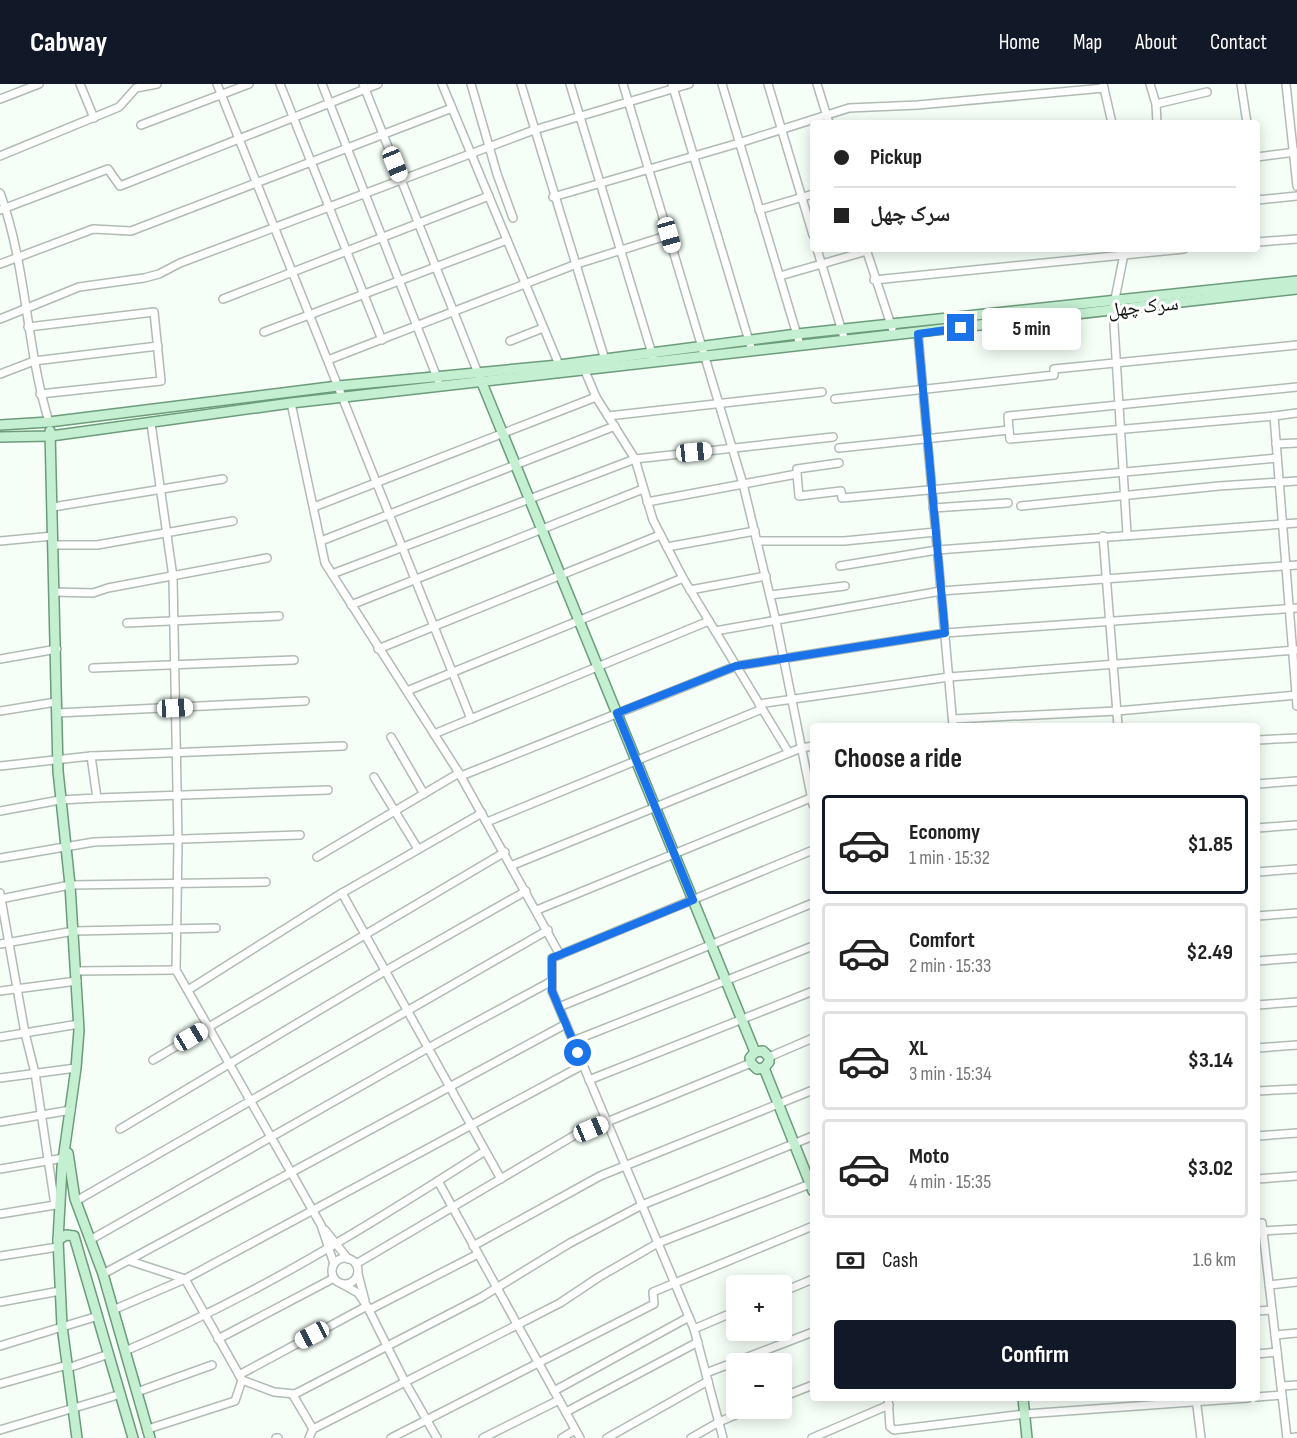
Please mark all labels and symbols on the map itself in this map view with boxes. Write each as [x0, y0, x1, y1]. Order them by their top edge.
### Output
car [380, 144, 410, 184]
car [655, 215, 683, 255]
street label: سرک چهل [1107, 291, 1180, 323]
callout: 5 min [982, 307, 1081, 349]
route end [947, 314, 974, 341]
car [675, 441, 713, 463]
car [157, 698, 193, 718]
car [171, 1020, 211, 1054]
route start [564, 1039, 591, 1066]
car [571, 1114, 611, 1144]
car [292, 1319, 332, 1351]

